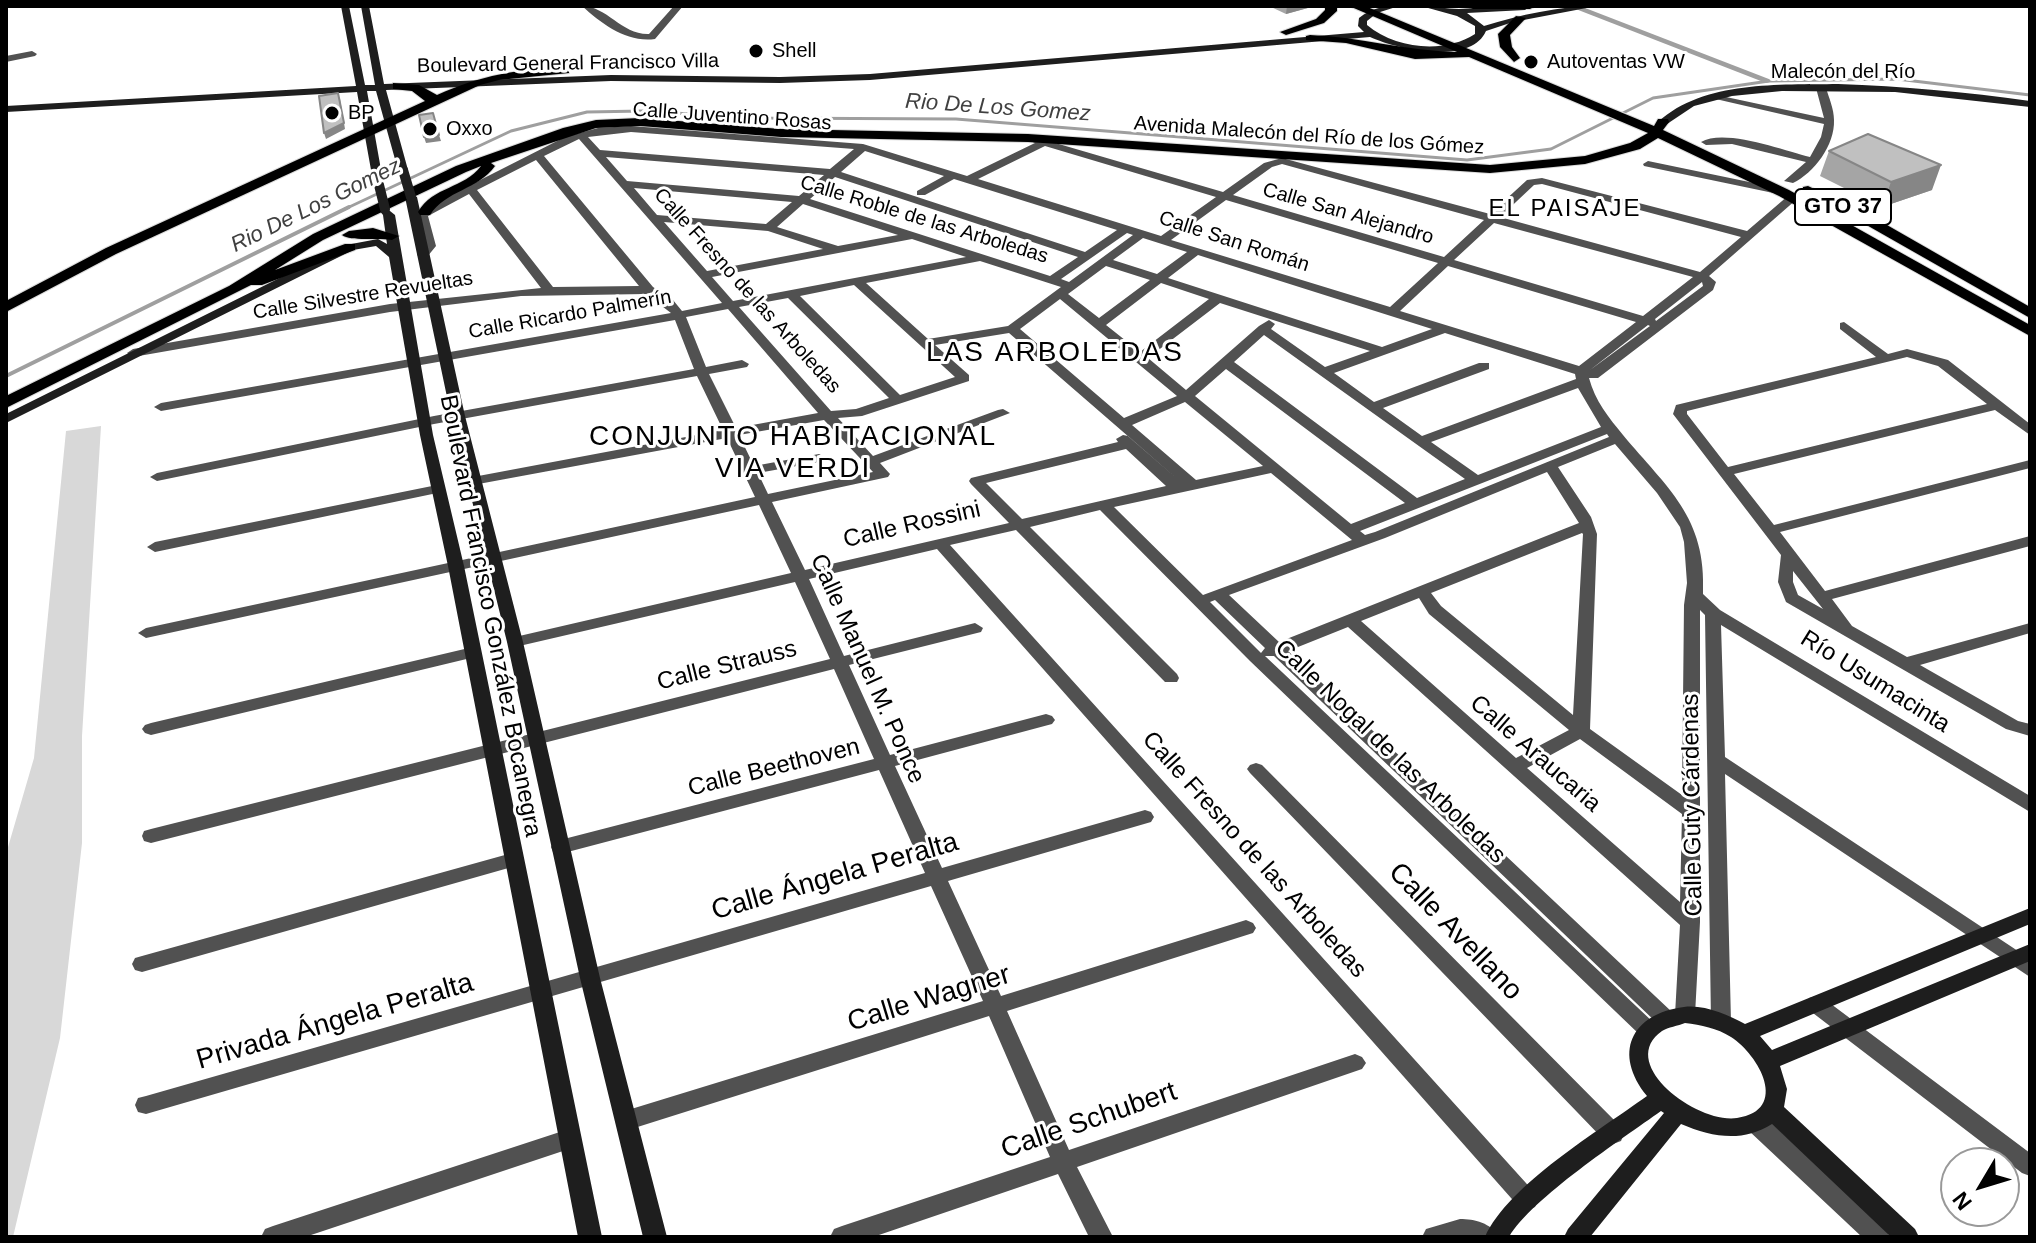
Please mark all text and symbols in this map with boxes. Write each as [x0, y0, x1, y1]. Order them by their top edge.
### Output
place label: Shell [772, 39, 816, 63]
marker: Shell [747, 42, 765, 60]
street label: Boulevard General Francisco Villa [417, 49, 719, 79]
place label: Autoventas VW [1547, 50, 1685, 74]
marker: Autoventas VW [1522, 53, 1540, 71]
street label: Malecón del Río [1771, 60, 1915, 84]
water label: Rio De Los Gomez [904, 88, 1092, 128]
street label: Calle Juventino Rosas [632, 98, 832, 136]
place label: BP [348, 101, 375, 125]
marker: BP [323, 104, 341, 122]
street label: Avenida Malecón del Río de los Gómez [1133, 112, 1485, 160]
place label: Oxxo [446, 117, 493, 141]
marker: Oxxo [421, 120, 439, 138]
water label: Rio De Los Gomez [227, 153, 405, 259]
street label: Calle Roble de las Arboledas [797, 171, 1051, 269]
street label: Calle San Alejandro [1260, 178, 1436, 250]
street label: Calle Fresno de las Arboledas [648, 183, 846, 399]
road number: GTO 37 [1795, 189, 1891, 225]
district label: EL PAISAJE [1489, 195, 1641, 223]
street label: Calle San Román [1156, 206, 1312, 278]
street label: Calle Silvestre Revueltas [251, 267, 475, 325]
street label: Calle Ricardo Palmerín [467, 285, 673, 345]
district label: LAS ARBOLEDAS [926, 336, 1184, 370]
street label: Boulevard Francisco González Bocanegra [433, 393, 547, 839]
district label: CONJUNTO HABITACIONAL VIA VERDI [589, 420, 997, 486]
street label: Calle Rossini [841, 495, 983, 555]
street label: Calle Manuel M. Ponce [803, 550, 931, 788]
street label: Río Usumacinta [1795, 625, 1955, 739]
street label: Calle Nogal de las Arboledas [1269, 634, 1511, 870]
street label: Calle Strauss [654, 635, 800, 697]
street label: Calle Araucaria [1464, 689, 1606, 819]
street label: Calle Guty Cárdenas [1677, 693, 1709, 917]
street label: Calle Fresno de las Arboledas [1136, 726, 1372, 984]
street label: Calle Beethoven [685, 733, 863, 803]
street label: Calle Ángela Peralta [708, 826, 962, 928]
street label: Calle Avellano [1381, 856, 1529, 1008]
street label: Calle Wagner [843, 958, 1015, 1040]
street label: Privada Ángela Peralta [193, 966, 477, 1078]
street label: Calle Schubert [997, 1075, 1181, 1167]
north arrow [1940, 1147, 2020, 1227]
text: N [1948, 1187, 1977, 1215]

